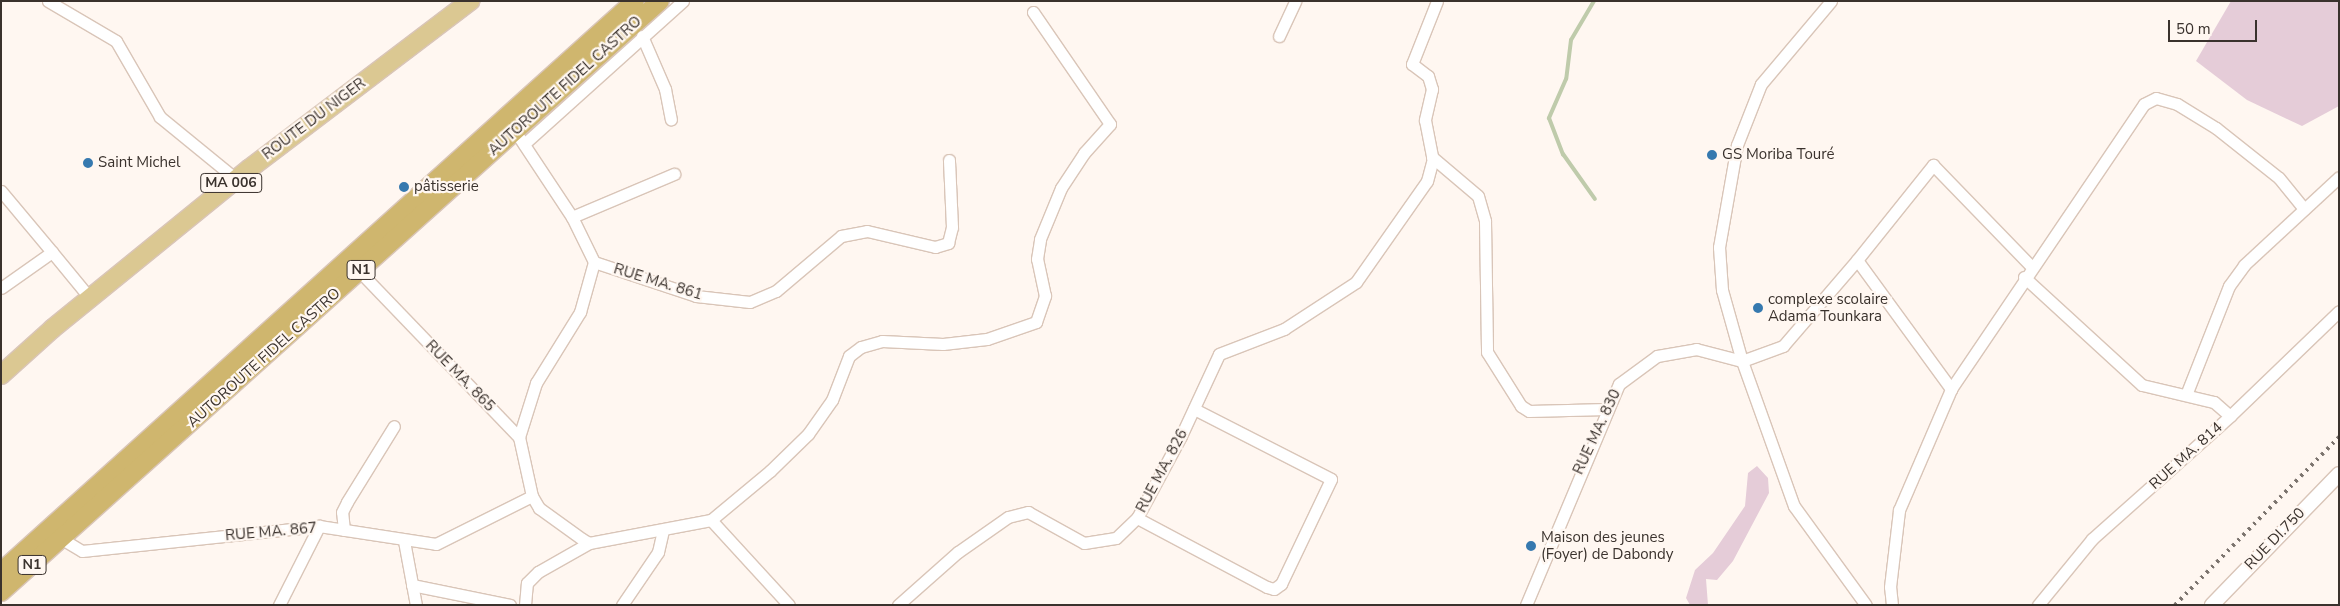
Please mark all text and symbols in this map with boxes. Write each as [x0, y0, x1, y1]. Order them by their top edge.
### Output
scale bar [2170, 10, 2259, 42]
street label: AUTOROUTE FIDEL CASTRO [485, 12, 645, 160]
text: 50 m [2176, 19, 2211, 39]
street label: ROUTE DU NIGER [259, 74, 369, 164]
place label: GS Moriba Touré [1722, 146, 1834, 164]
marker: GS Moriba Touré [1706, 149, 1718, 161]
place label: Saint Michel [98, 154, 180, 172]
marker: Saint Michel [82, 157, 94, 169]
road number: MA 006 [200, 172, 262, 194]
place label: pâtisserie [414, 178, 479, 196]
marker: pâtisserie [398, 181, 410, 193]
road number: N1 [346, 258, 376, 282]
street label: RUE MA. 861 [611, 260, 705, 304]
street label: AUTOROUTE FIDEL CASTRO [184, 284, 344, 432]
place label: complexe scolaire Adama Tounkara [1768, 290, 1888, 325]
marker: complexe scolaire Adama Tounkara [1752, 302, 1764, 314]
street label: RUE MA. 865 [422, 337, 498, 415]
street label: RUE MA. 830 [1569, 387, 1625, 477]
street label: RUE MA. 814 [2146, 419, 2226, 493]
street label: RUE MA. 826 [1132, 426, 1192, 516]
street label: RUE DI.750 [2241, 504, 2309, 574]
street label: RUE MA. 867 [224, 519, 318, 545]
place label: Maison des jeunes (Foyer) de Dabondy [1541, 528, 1673, 563]
marker: Maison des jeunes (Foyer) de Dabondy [1525, 540, 1537, 552]
road number: N1 [17, 554, 47, 576]

